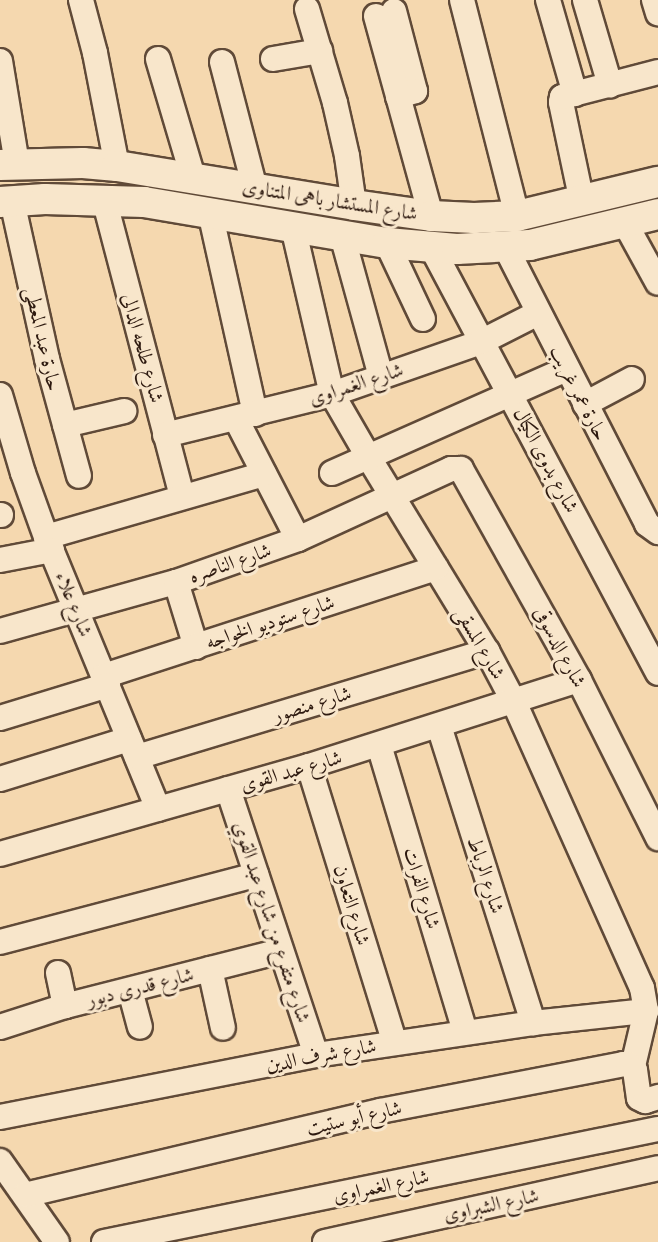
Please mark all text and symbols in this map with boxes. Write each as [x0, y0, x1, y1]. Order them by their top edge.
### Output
street label: شارع المستشار باهى المتناوى [241, 174, 419, 226]
street label: حارة عبد المعطى [19, 285, 67, 393]
street label: شارع طلحه الدالى [117, 291, 169, 405]
street label: حارة عمر غريب [545, 341, 613, 445]
street label: شارع الغمراوى [306, 357, 406, 411]
street label: شارع بدوى الكيال [508, 403, 584, 517]
street label: شارع الناصره [186, 538, 274, 588]
street label: شارع علاء [50, 568, 98, 640]
street label: شارع ستوديو الخواجه [203, 590, 337, 654]
street label: شارع المسقى [450, 602, 510, 684]
street label: شارع الدسوقى [529, 602, 591, 692]
street label: شارع منصور [270, 681, 354, 727]
street label: شارع عبد القوى [237, 745, 345, 797]
street label: شارع متفرع من شارع عبد القوي [228, 818, 316, 1026]
street label: شارع الرباط [462, 834, 510, 916]
street label: شارع الفرات [398, 844, 446, 932]
street label: شارع التعاون [328, 862, 376, 948]
street label: شارع قدرى دبور [84, 962, 196, 1012]
street label: شارع شرف الدين [264, 1033, 378, 1077]
street label: شارع أبو ستيت [304, 1095, 404, 1141]
street label: شارع الغمراوى [331, 1164, 431, 1208]
street label: شارع الشبراوى [441, 1183, 541, 1227]

